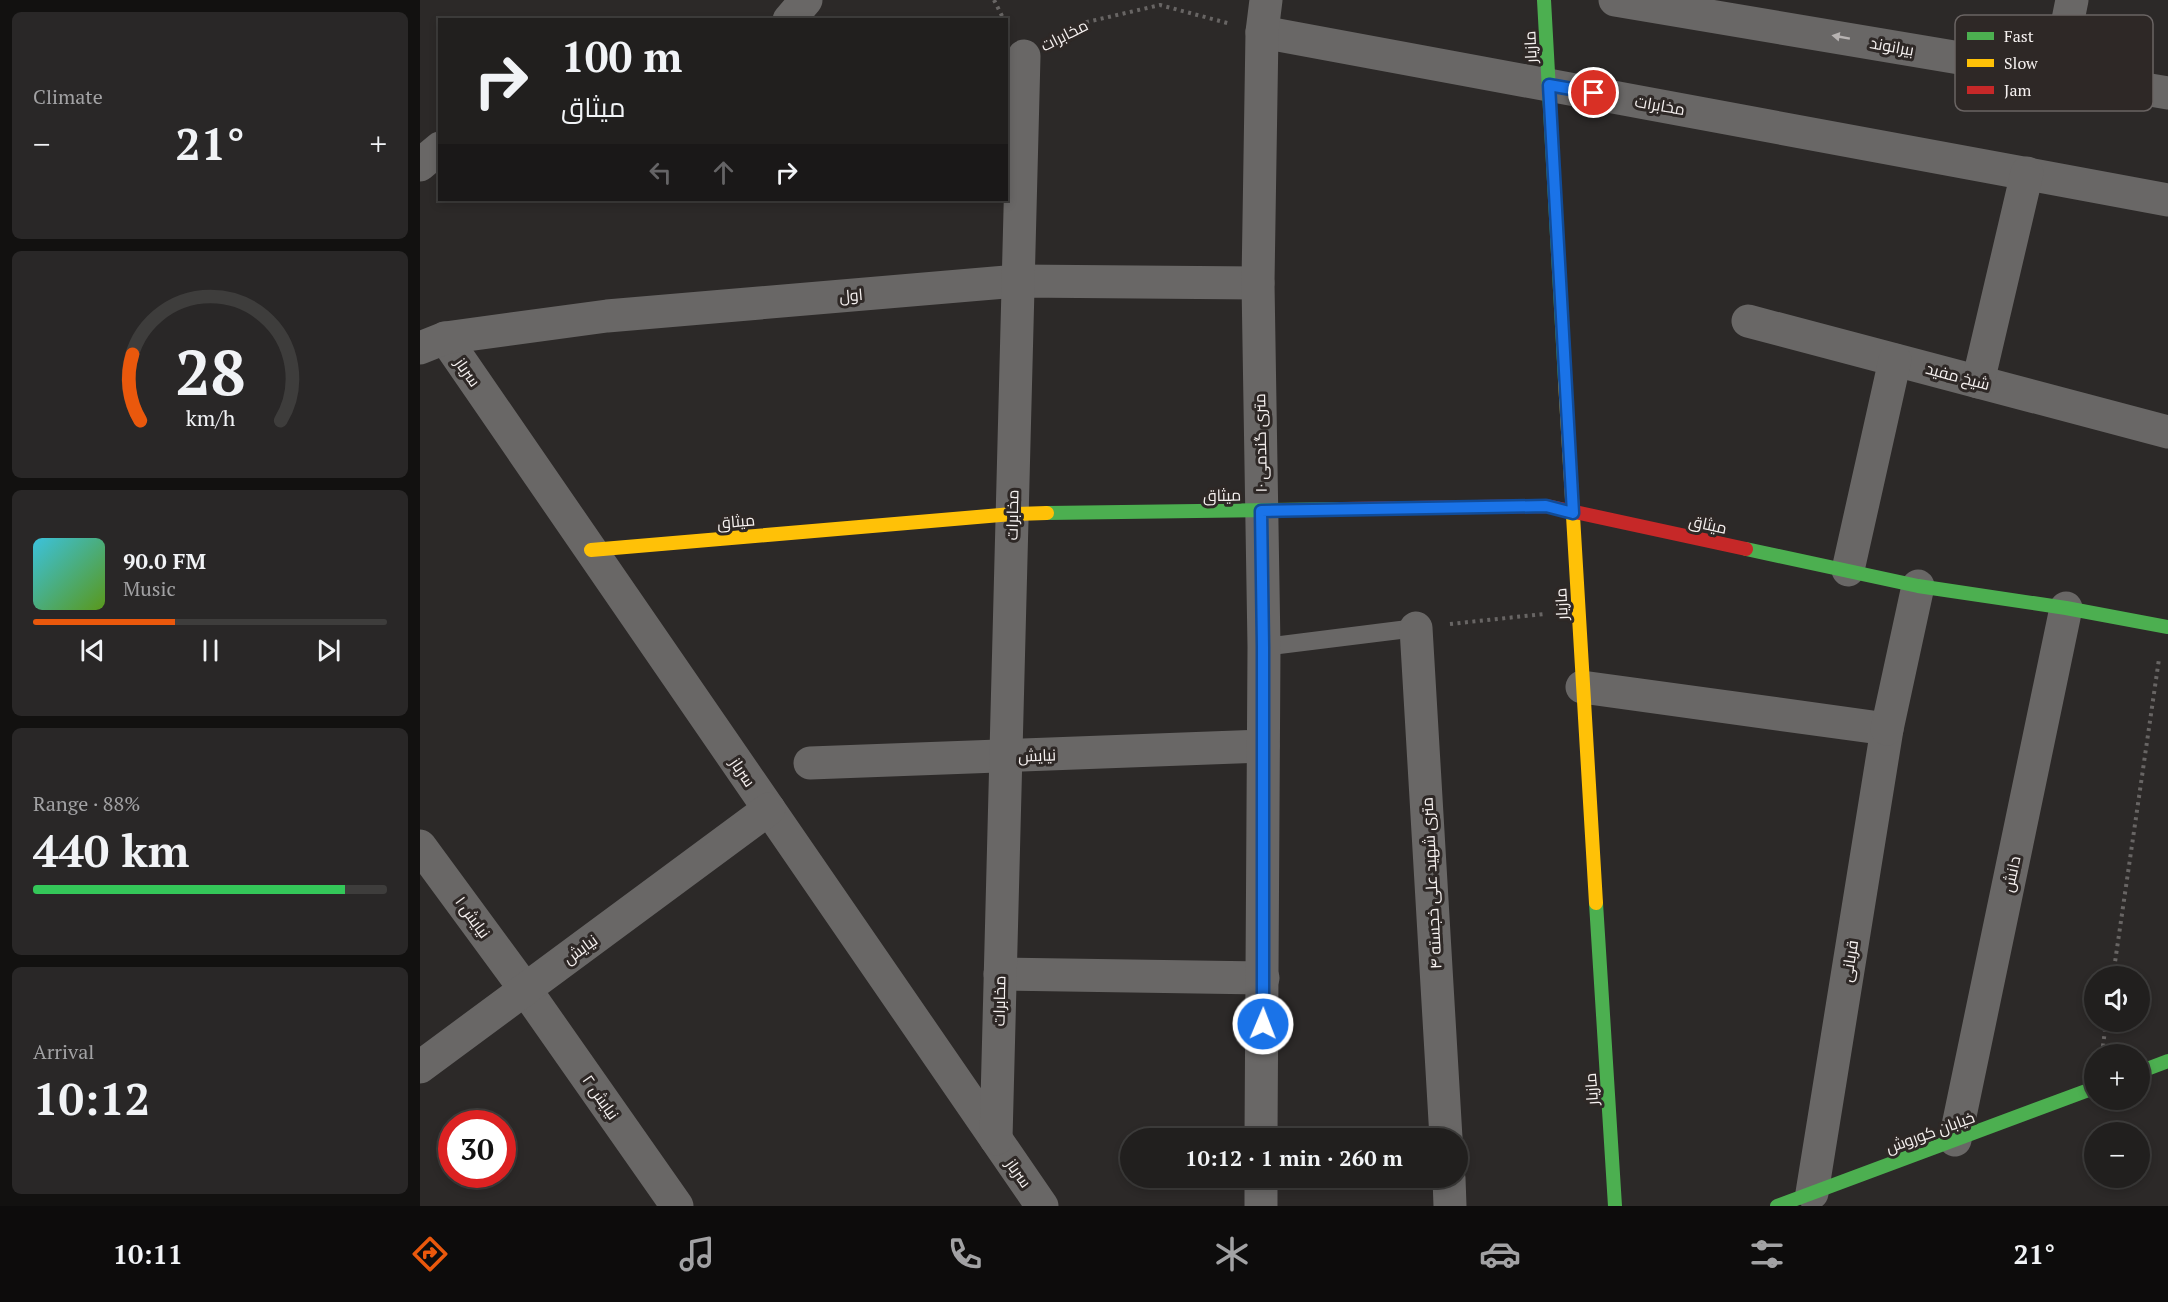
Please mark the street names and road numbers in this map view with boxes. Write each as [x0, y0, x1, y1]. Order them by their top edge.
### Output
street label: مخابرات [1036, 14, 1092, 56]
street label: مازیار [1518, 30, 1542, 65]
street label: بیرانوند [1868, 31, 1916, 61]
street label: مخابرات [1633, 90, 1687, 120]
street label: اول [838, 283, 864, 307]
street label: سرباز [450, 352, 486, 391]
street label: شیخ مفید [1923, 357, 1993, 396]
street label: ۱۰ متری گندمی [1248, 393, 1272, 493]
street label: میثاق [1203, 484, 1241, 506]
street label: مخابرات [1001, 489, 1023, 541]
street label: میثاق [716, 508, 756, 534]
street label: میثاق [1687, 509, 1729, 539]
street label: مازیار [1549, 587, 1573, 622]
street label: نیایش [1018, 743, 1056, 767]
street label: سرباز [725, 752, 761, 791]
street label: ۴ متری شهید علی خجسته [1416, 796, 1446, 970]
street label: دانش [1996, 854, 2026, 894]
street label: نیایش ۱ [450, 892, 496, 942]
street label: نیایش [558, 929, 602, 969]
street label: قربانی [1835, 939, 1863, 983]
street label: مخابرات [988, 975, 1010, 1027]
street label: نیایش ۲ [578, 1070, 624, 1124]
street label: مازیار [1579, 1072, 1603, 1107]
street label: خیابان کوروش [1882, 1106, 1978, 1158]
street label: سرباز [1001, 1153, 1037, 1192]

